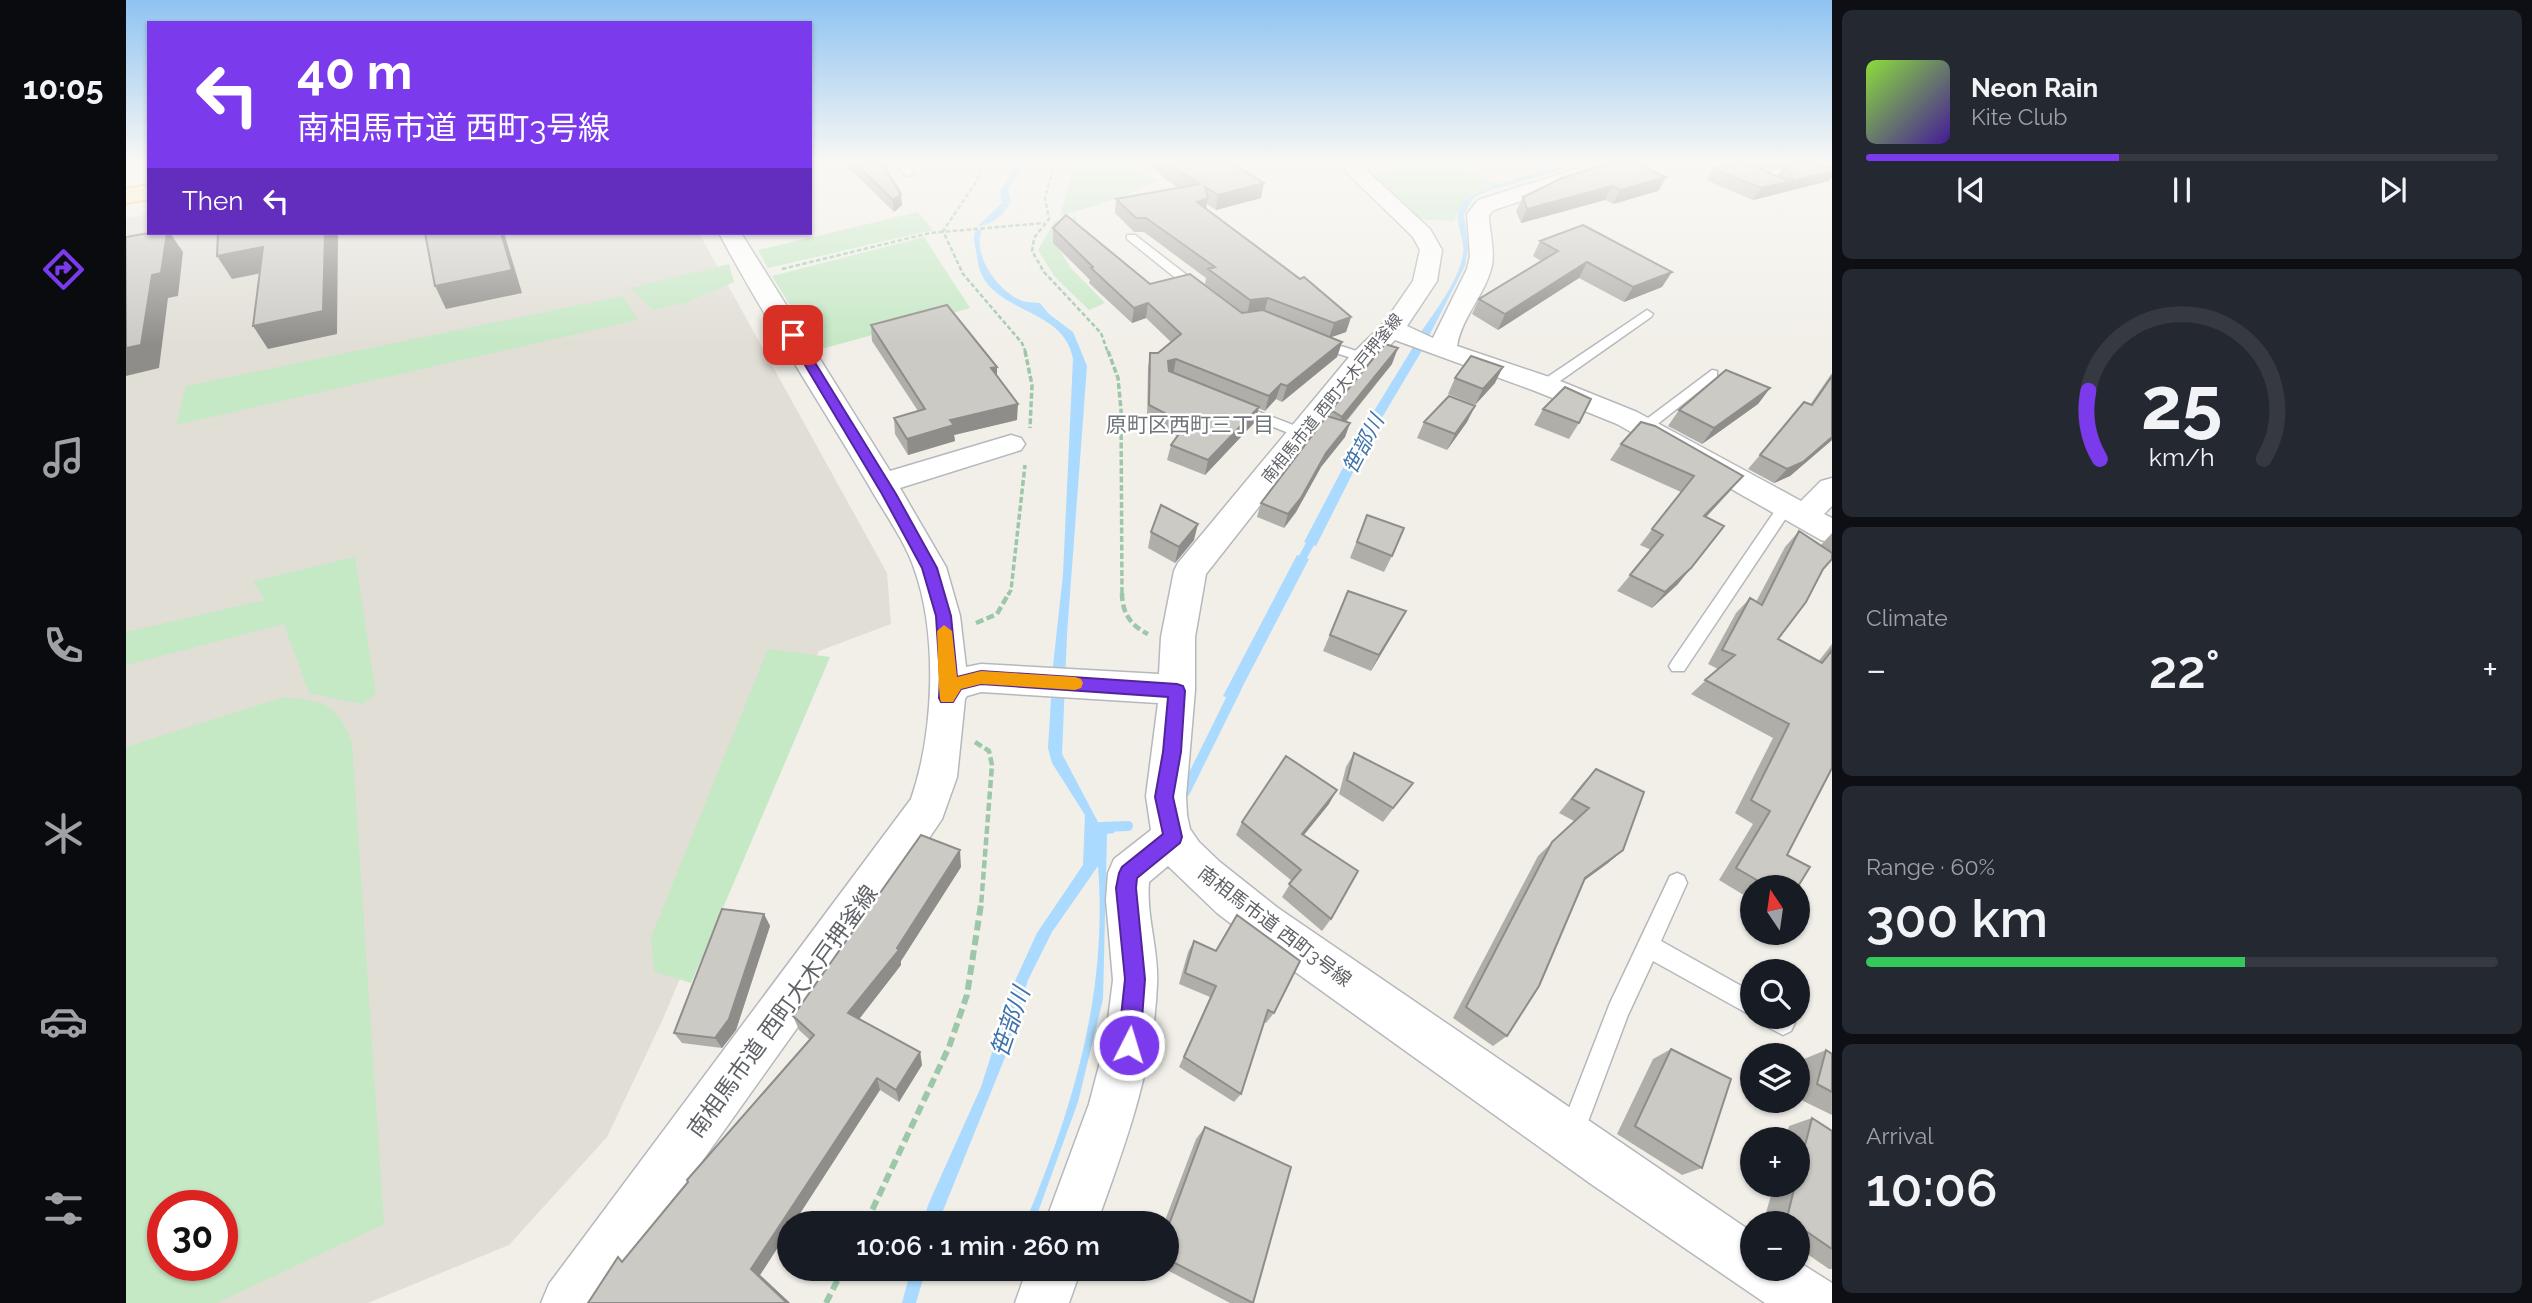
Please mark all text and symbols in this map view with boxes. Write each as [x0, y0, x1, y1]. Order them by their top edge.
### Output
text: 40 m [297, 43, 412, 100]
icon: left [182, 49, 273, 140]
text: 10:05 [23, 69, 103, 106]
text: Neon Rain [1971, 73, 2098, 103]
text: Kite Club [1971, 103, 2068, 130]
text: 南相馬市道 西町3号線 [297, 109, 610, 146]
icon: previous [1952, 171, 1990, 209]
icon: pause [2163, 171, 2201, 209]
icon: next [2374, 171, 2412, 209]
icon: left [257, 182, 295, 220]
text: Then [182, 186, 243, 216]
icon: directions [39, 245, 88, 294]
pin [763, 305, 823, 365]
street label: 南相馬市道 西町大木戸押釜線 [1258, 310, 1406, 486]
icon: arrive [774, 316, 812, 354]
text: 25 [2141, 361, 2223, 446]
water label: 笹部川 [1337, 409, 1390, 478]
district label: 原町区西町三丁目 [1106, 412, 1274, 437]
icon: music [39, 433, 88, 482]
text: km/h [2149, 442, 2215, 472]
text: Climate [1866, 604, 1948, 631]
icon: phone [39, 621, 88, 670]
text: 22° [2149, 639, 2220, 700]
text: − [1866, 647, 1886, 692]
text: + [2482, 647, 2498, 692]
icon: climate [39, 809, 88, 858]
text: Range · 60% [1866, 853, 1995, 880]
street label: 南相馬市道 西町3号線 [1194, 861, 1356, 991]
north arrow [1740, 875, 1810, 945]
map controls [1740, 875, 1810, 1281]
street label: 南相馬市道 西町大木戸押釜線 [681, 880, 883, 1142]
text: 300 km [1866, 888, 2048, 949]
button: search [1740, 959, 1810, 1029]
water label: 笹部川 [985, 980, 1036, 1061]
icon: car [39, 997, 88, 1046]
position arrow [1092, 1008, 1166, 1082]
button: layers [1740, 1043, 1810, 1113]
text: Arrival [1866, 1122, 1933, 1149]
button: + [1740, 1127, 1810, 1197]
text: 10:06 [1866, 1157, 1998, 1218]
icon: filters [39, 1184, 88, 1233]
speed limit sign: 30 [147, 1190, 238, 1281]
button: − [1740, 1211, 1810, 1281]
text: 10:06 · 1 min · 260 m [856, 1231, 1100, 1261]

